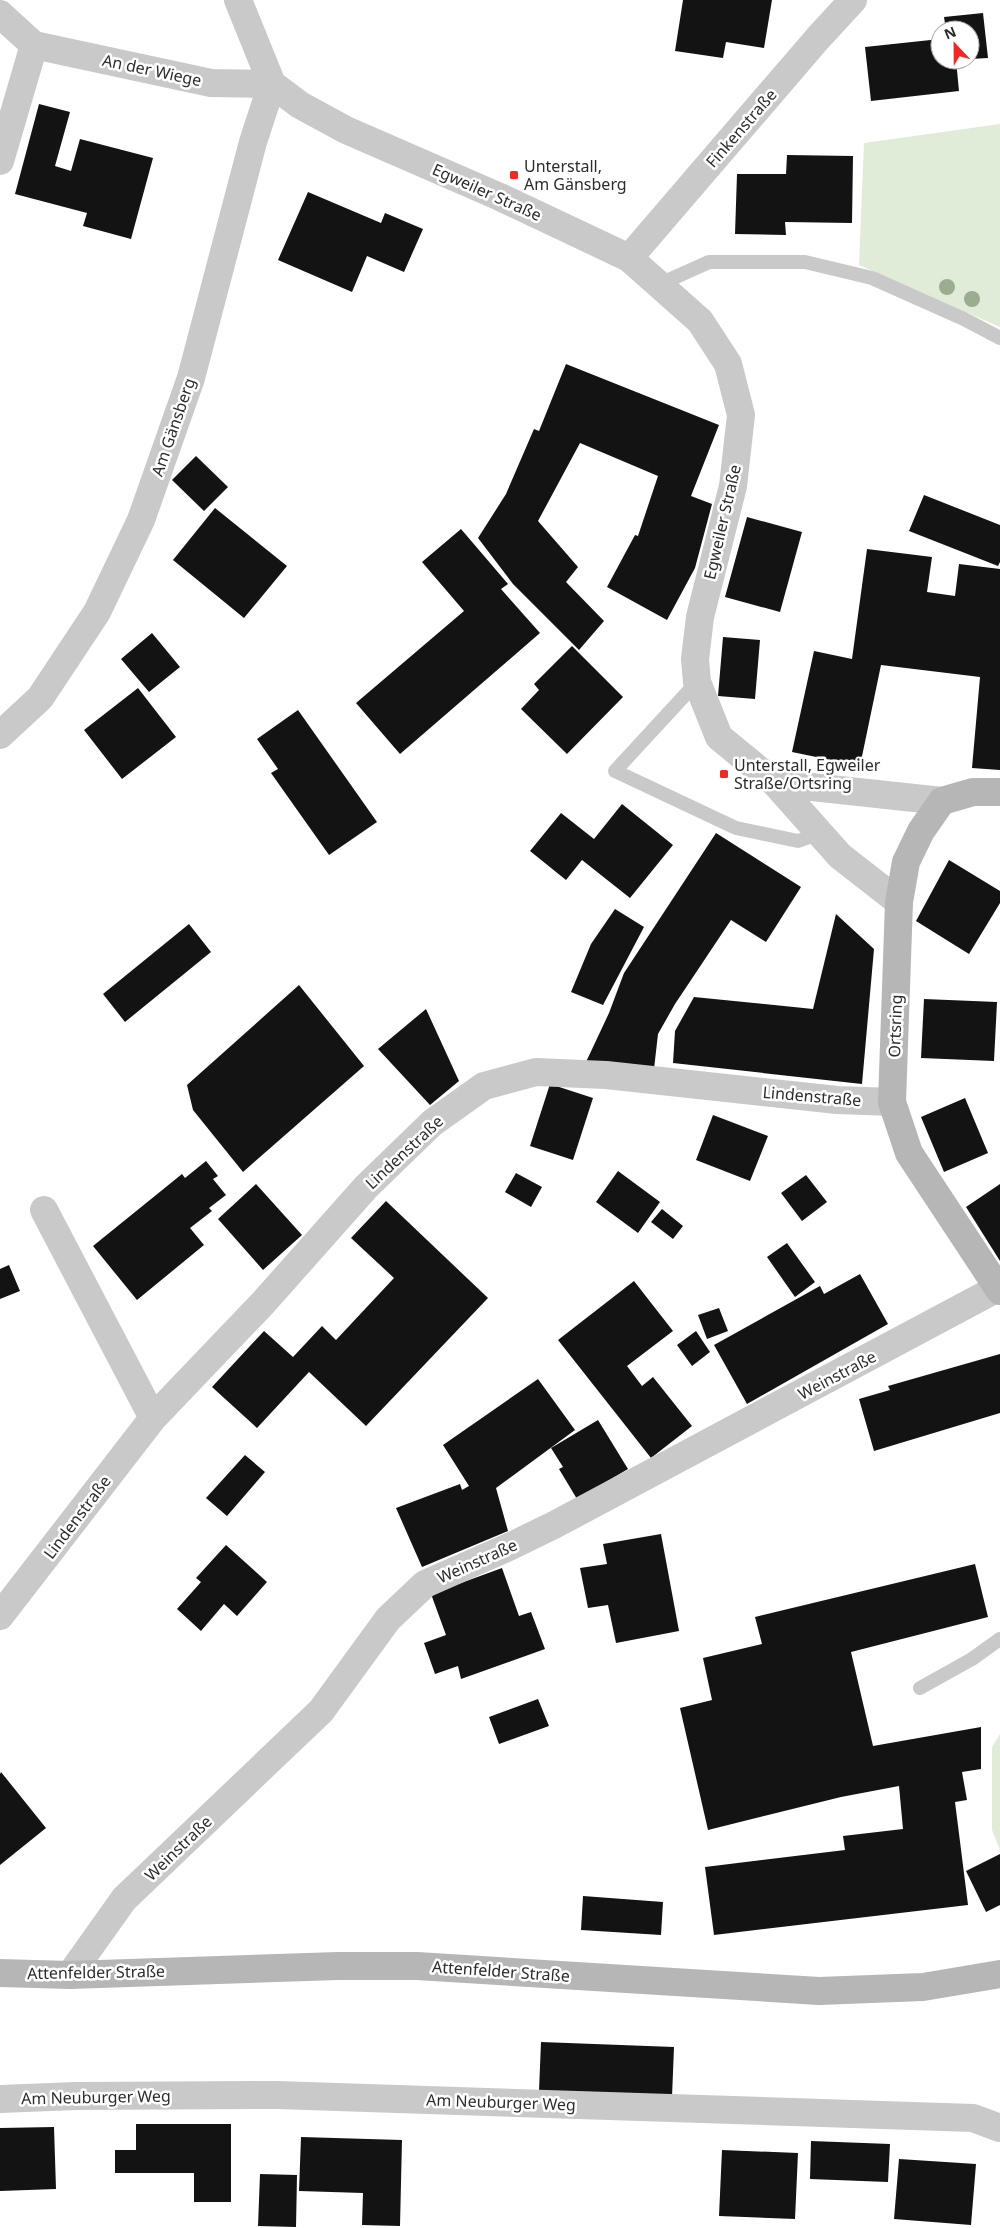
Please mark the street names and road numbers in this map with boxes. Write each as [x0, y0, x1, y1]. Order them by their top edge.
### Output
street label: An der Wiege [100, 49, 204, 91]
street label: Finkenstraße [701, 84, 781, 172]
street label: Egweiler Straße [429, 158, 545, 226]
street label: Am Gänsberg [146, 375, 200, 479]
street label: Egweiler Straße [698, 462, 746, 582]
street label: Ortsring [883, 994, 907, 1058]
street label: Lindenstraße [762, 1081, 862, 1111]
street label: Lindenstraße [360, 1110, 448, 1194]
street label: Weinstraße [794, 1345, 880, 1405]
street label: Lindenstraße [38, 1471, 116, 1563]
street label: Weinstraße [434, 1534, 520, 1588]
street label: Weinstraße [140, 1810, 216, 1886]
street label: Attenfelder Straße [431, 1955, 571, 1987]
street label: Attenfelder Straße [27, 1960, 165, 1984]
street label: Am Neuburger Weg [21, 2085, 171, 2109]
street label: Am Neuburger Weg [426, 2088, 576, 2116]

